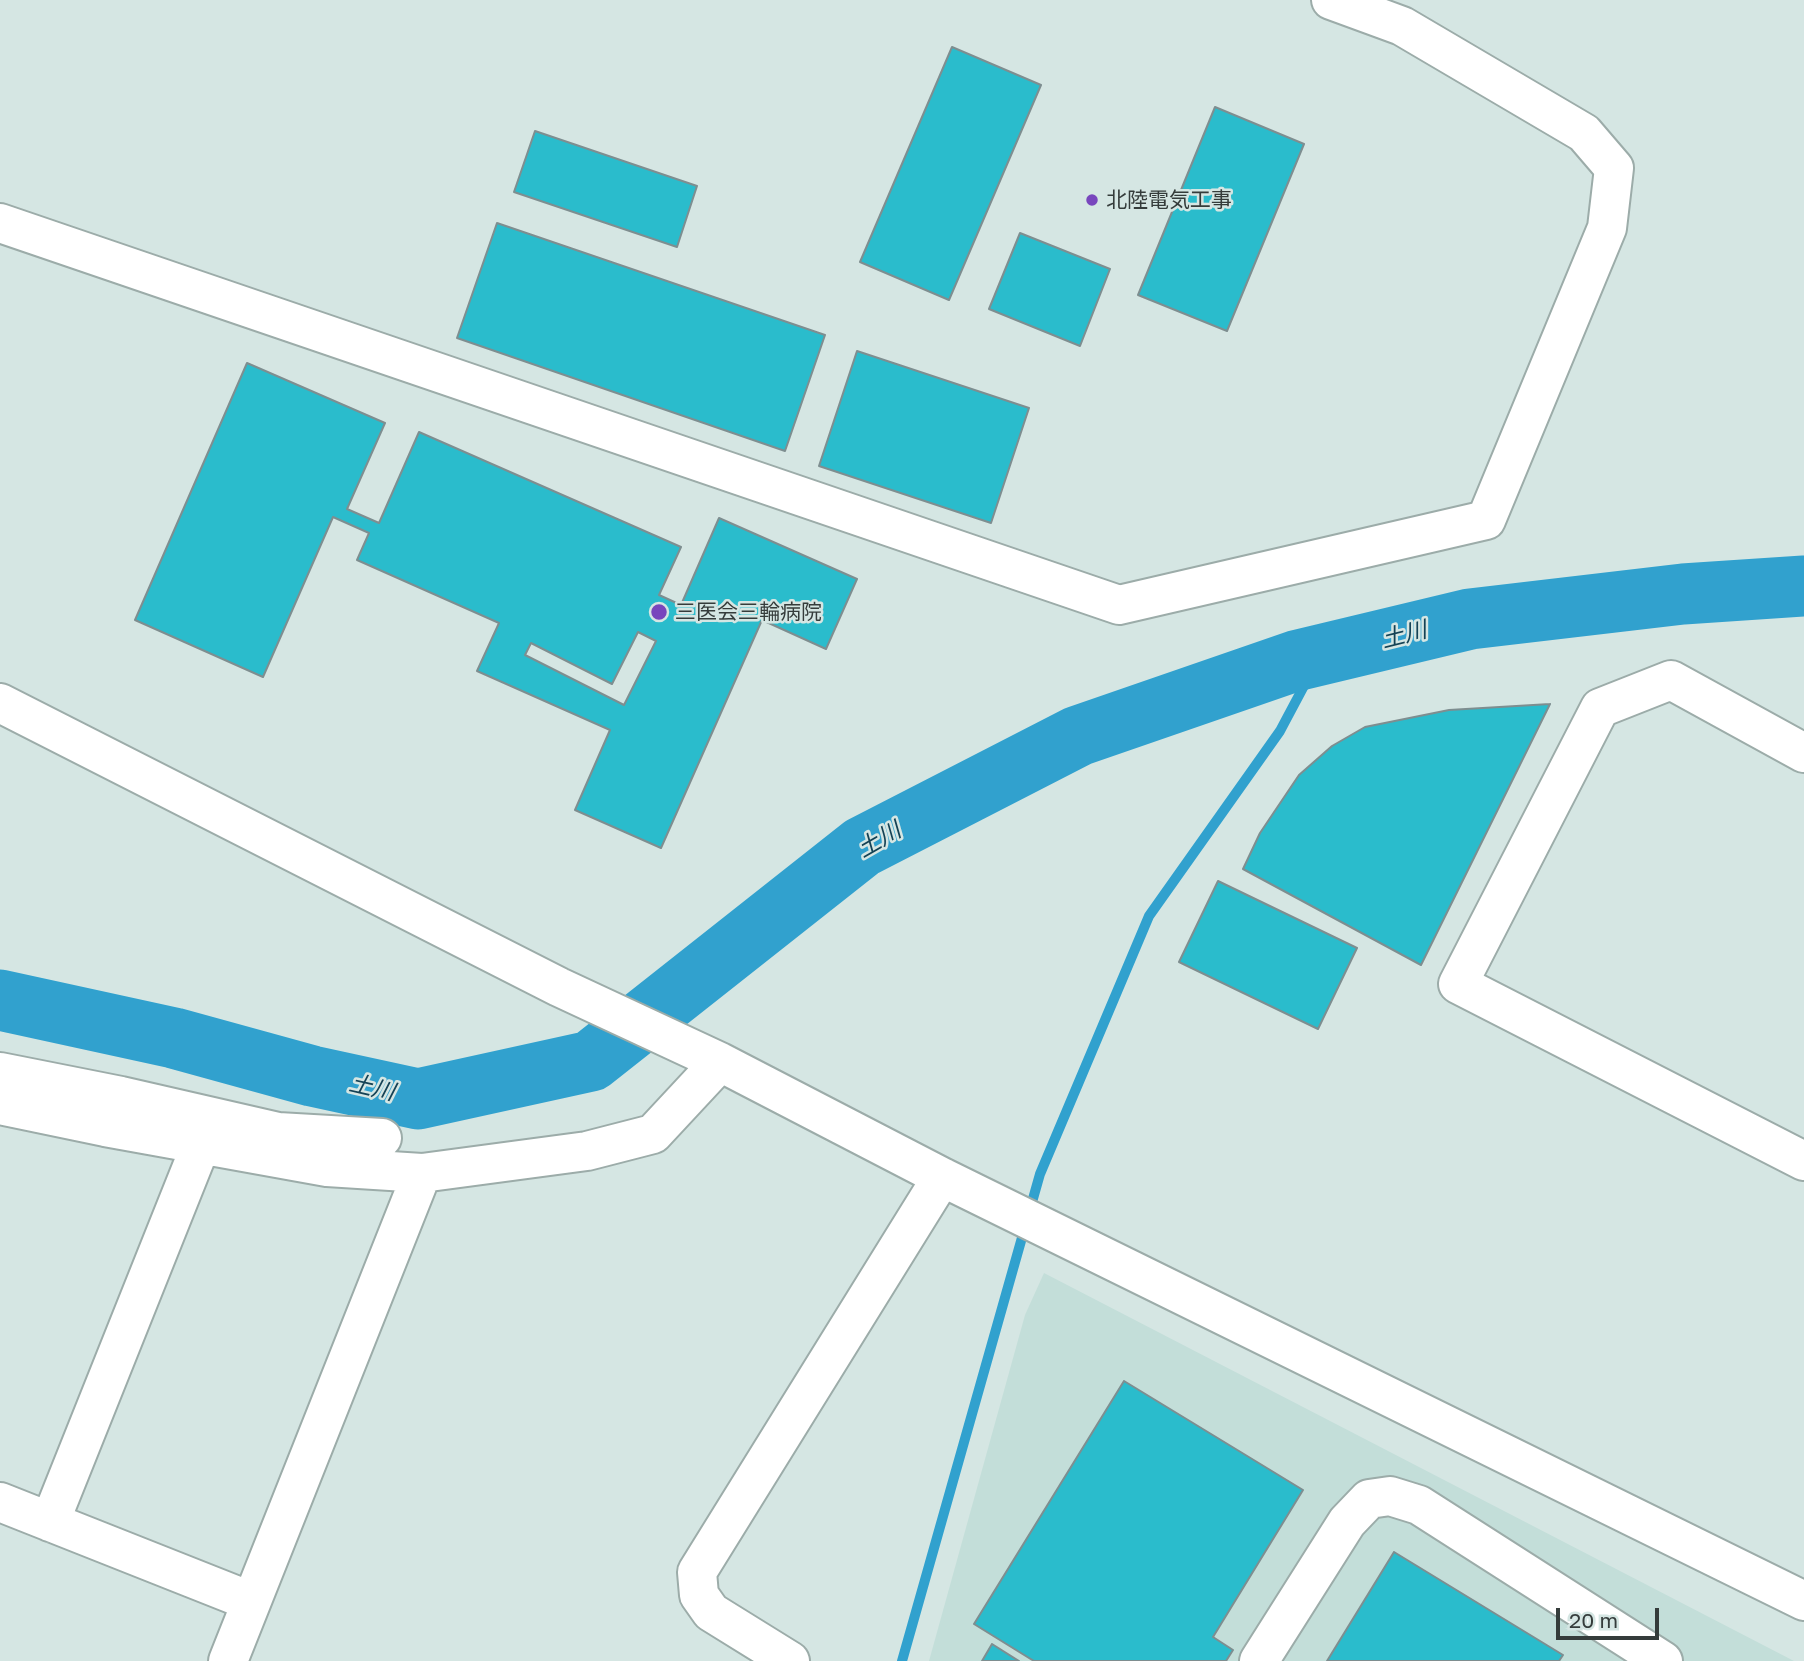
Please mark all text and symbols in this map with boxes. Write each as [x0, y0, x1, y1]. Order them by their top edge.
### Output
place label: 北陸電気工事 [1106, 187, 1232, 213]
marker: 北陸電気工事 [1084, 192, 1100, 208]
place label: 三医会三輪病院 [675, 599, 822, 625]
marker: 三医会三輪病院 [649, 602, 669, 622]
water label: 土川 [1378, 616, 1430, 654]
water label: 土川 [852, 817, 906, 863]
water label: 土川 [346, 1069, 398, 1107]
scale bar [1559, 1594, 1662, 1638]
text: 20 m [1569, 1607, 1618, 1633]

